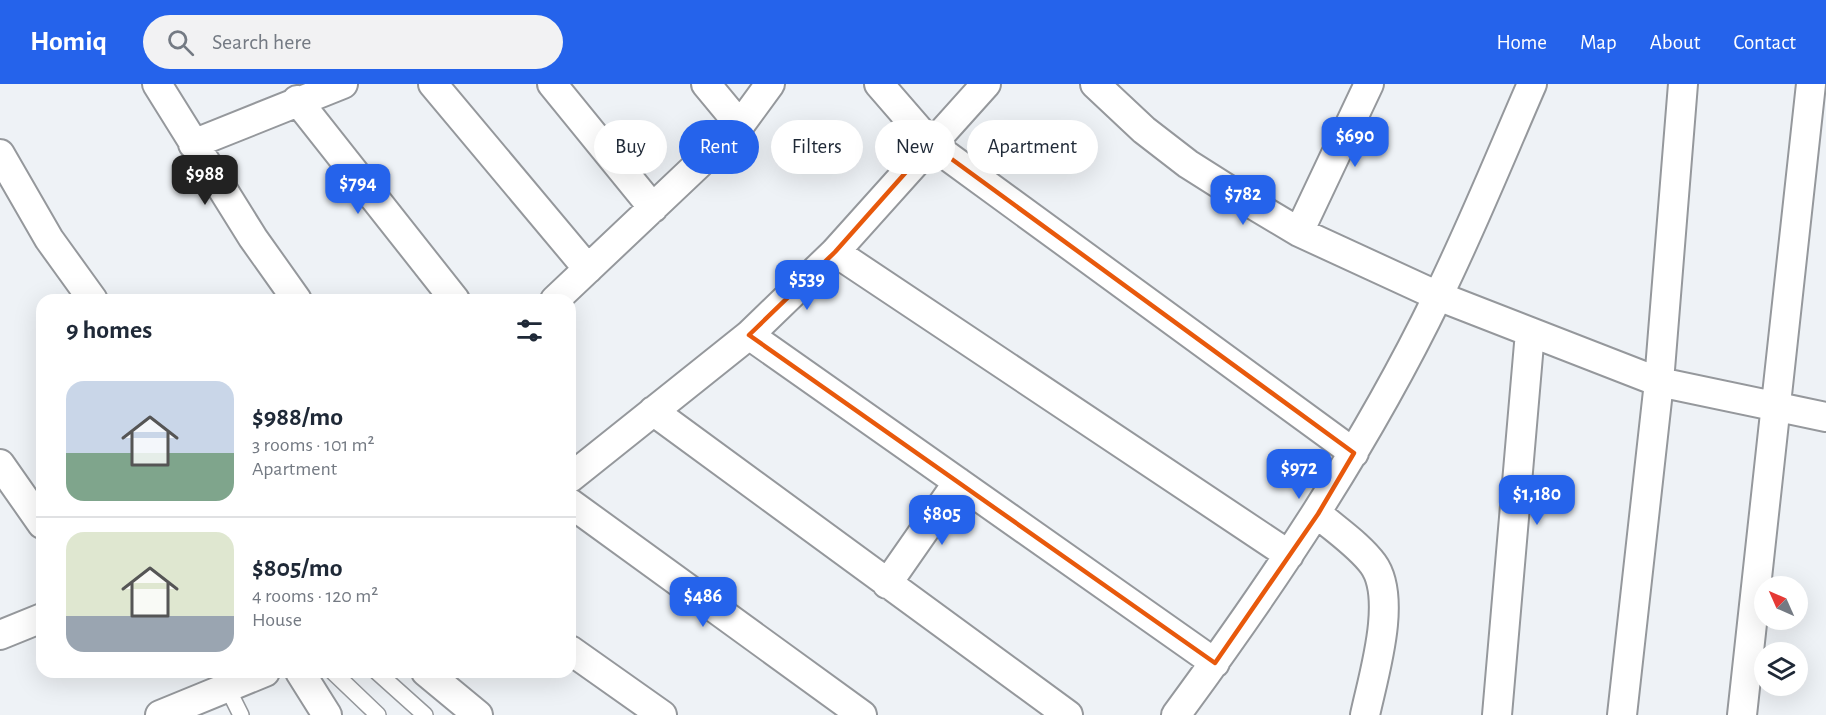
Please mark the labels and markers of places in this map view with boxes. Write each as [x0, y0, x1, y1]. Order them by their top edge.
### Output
pin: $690 [1319, 117, 1391, 168]
pin: $988 [169, 155, 241, 206]
pin: $794 [322, 164, 394, 215]
pin: $782 [1207, 175, 1279, 226]
pin: $539 [771, 260, 843, 311]
pin: $972 [1263, 449, 1335, 500]
pin: $1,180 [1488, 475, 1586, 526]
pin: $805 [906, 495, 978, 546]
pin: $486 [667, 577, 739, 628]

